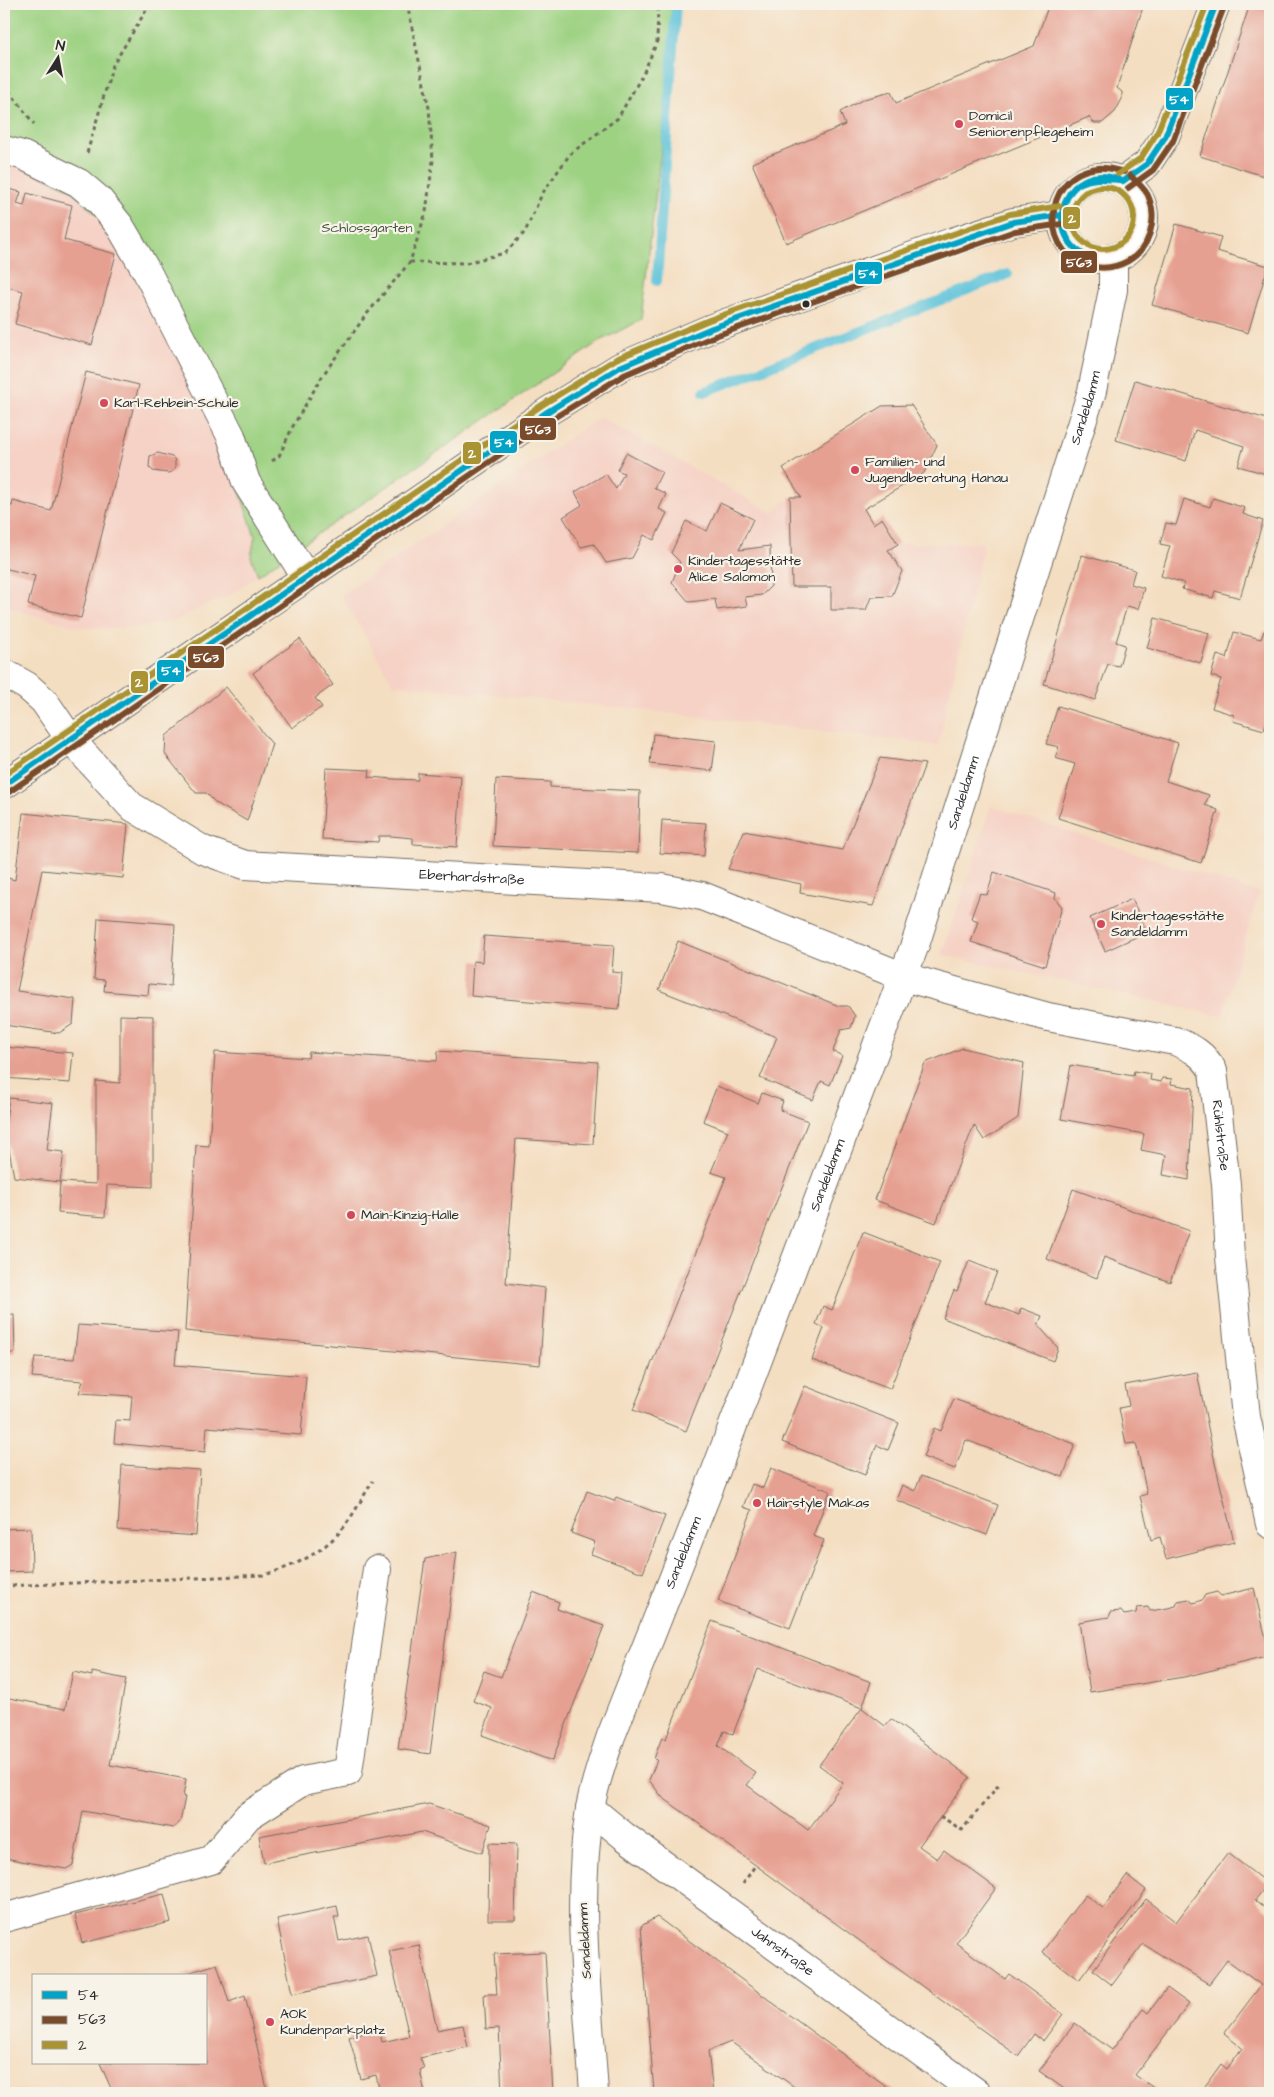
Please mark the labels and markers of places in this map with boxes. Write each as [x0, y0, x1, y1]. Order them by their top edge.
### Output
place label: Domicil Seniorenpflegeheim [969, 106, 1093, 142]
marker: Domicil Seniorenpflegeheim [953, 118, 965, 130]
unlabelled marker [801, 299, 811, 309]
place label: Karl-Rehbein-Schule [114, 393, 239, 413]
marker: Karl-Rehbein-Schule [98, 397, 110, 409]
place label: Familien- und Jugendberatung Hanau [865, 452, 1008, 488]
marker: Familien- und Jugendberatung Hanau [849, 464, 861, 476]
place label: Kindertagesstätte Alice Salomon [688, 551, 802, 587]
marker: Kindertagesstätte Alice Salomon [672, 563, 684, 575]
place label: Kindertagesstätte Sandeldamm [1111, 906, 1225, 942]
marker: Kindertagesstätte Sandeldamm [1095, 918, 1107, 930]
place label: Main-Kinzig-Halle [361, 1205, 459, 1225]
marker: Main-Kinzig-Halle [345, 1209, 357, 1221]
place label: Hairstyle Makas [767, 1493, 870, 1513]
marker: Hairstyle Makas [751, 1497, 763, 1509]
place label: AOK Kundenparkplatz [280, 2004, 385, 2040]
marker: AOK Kundenparkplatz [264, 2016, 276, 2028]

